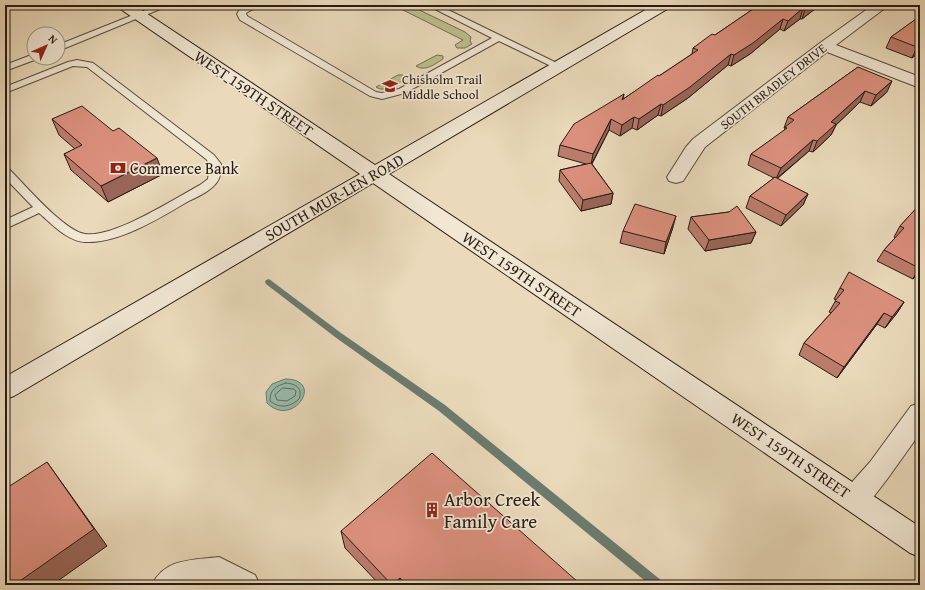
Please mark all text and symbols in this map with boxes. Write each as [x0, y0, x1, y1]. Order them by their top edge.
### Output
north arrow [26, 26, 66, 66]
text: N [45, 31, 62, 48]
street label: SOUTH BRADLEY DRIVE [716, 39, 831, 134]
street label: WEST 159TH STREET [190, 44, 319, 142]
place label: Chisholm Trail Middle School [402, 70, 483, 104]
school or university icon: Chisholm Trail Middle School [381, 77, 399, 95]
street label: SOUTH MUR-LEN ROAD [260, 147, 408, 247]
place label: Commerce Bank [130, 156, 240, 180]
bank icon: Commerce Bank [109, 159, 127, 177]
street label: WEST 159TH STREET [458, 225, 587, 323]
street label: WEST 159TH STREET [727, 406, 856, 504]
place label: Arbor Creek Family Care [444, 485, 541, 535]
building icon: Arbor Creek Family Care [423, 501, 441, 519]

